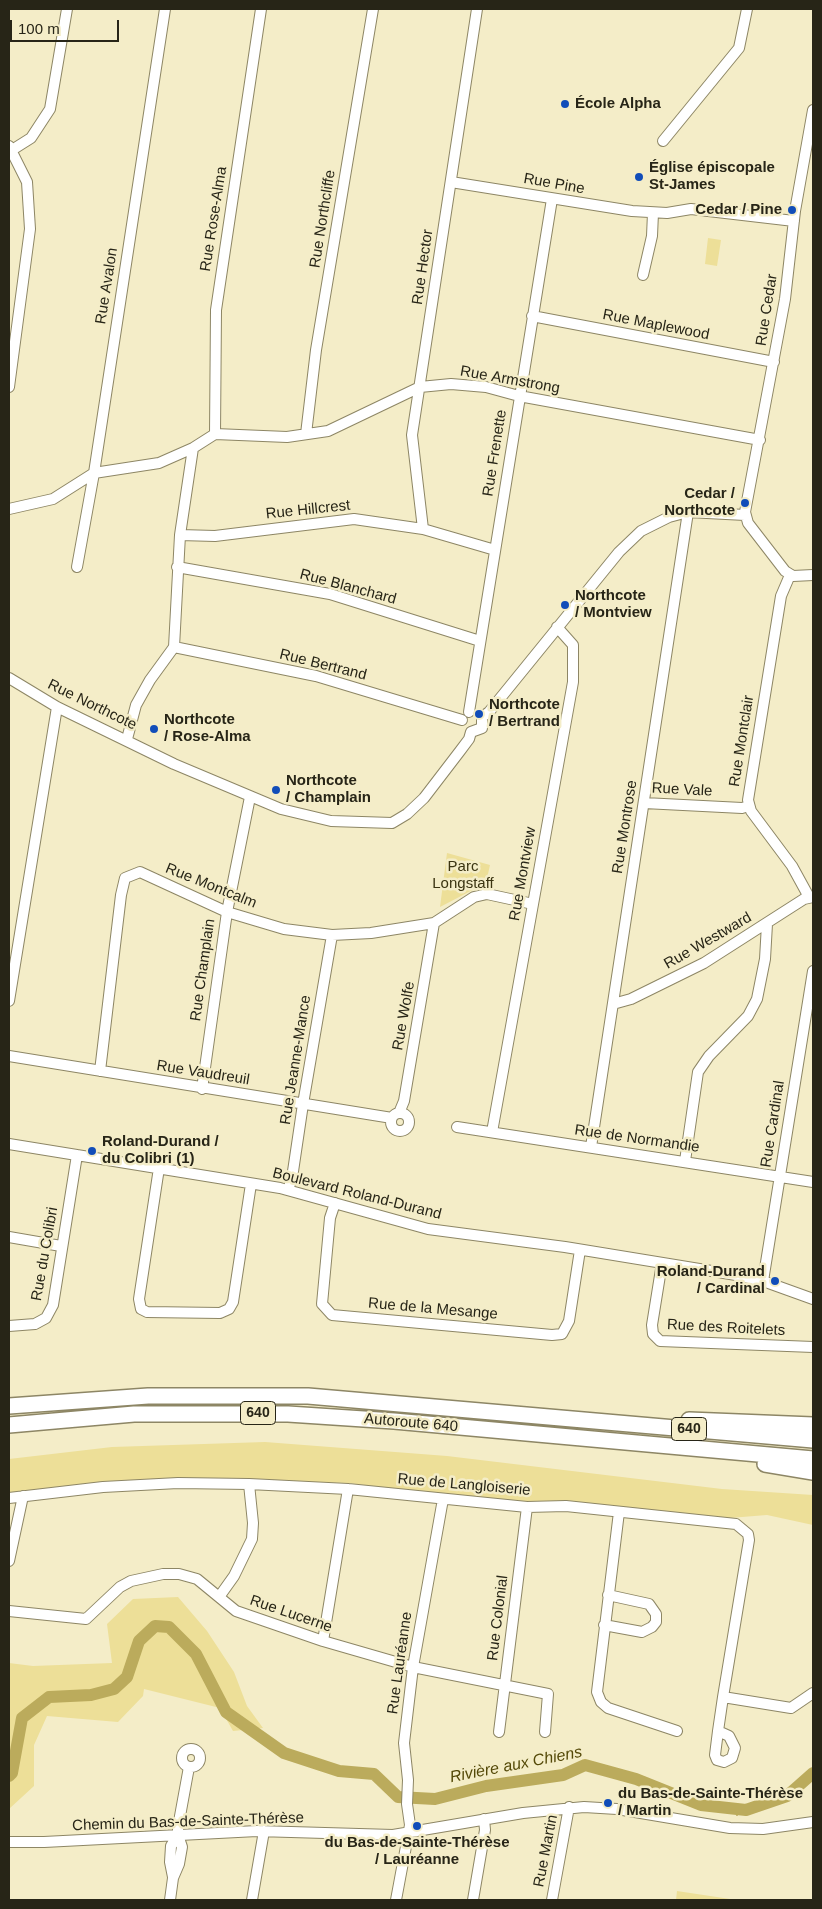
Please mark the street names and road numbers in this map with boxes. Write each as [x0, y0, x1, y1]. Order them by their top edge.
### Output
street label: Rue Rose-Alma [197, 165, 231, 273]
street label: Rue Northcliffe [306, 169, 340, 269]
street label: Rue Pine [522, 170, 586, 198]
street label: Rue Hector [409, 228, 437, 306]
street label: Rue Avalon [92, 246, 122, 326]
street label: Rue Cedar [752, 273, 782, 347]
street label: Rue Maplewood [601, 306, 711, 344]
street label: Rue Armstrong [459, 362, 561, 398]
street label: Rue Frenette [479, 408, 511, 498]
street label: Rue Hillcrest [265, 497, 351, 523]
street label: Rue Blanchard [298, 565, 398, 609]
street label: Rue Bertrand [278, 645, 368, 685]
street label: Rue Northcote [45, 676, 139, 734]
street label: Rue Montclair [726, 694, 758, 788]
street label: Rue Montrose [609, 779, 641, 875]
street label: Rue Vale [651, 779, 713, 801]
street label: Rue Montview [506, 826, 540, 922]
street label: Rue Montcalm [163, 860, 259, 912]
street label: Rue Westward [661, 909, 755, 973]
street label: Rue Champlain [187, 918, 219, 1022]
street label: Rue Wolfe [389, 980, 419, 1052]
street label: Rue Jeanne-Mance [277, 994, 315, 1126]
street label: Rue Vaudreuil [155, 1057, 251, 1089]
street label: Rue Cardinal [757, 1079, 789, 1169]
street label: Rue de Normandie [573, 1121, 701, 1157]
street label: Boulevard Roland-Durand [271, 1164, 443, 1224]
street label: Rue du Colibri [28, 1206, 62, 1302]
street label: Rue de la Mesange [367, 1294, 499, 1324]
street label: Rue des Roitelets [666, 1316, 786, 1340]
road number: 640 [240, 1402, 276, 1425]
street label: Autoroute 640 [363, 1410, 459, 1436]
road number: 640 [672, 1418, 706, 1440]
street label: Rue de Langloiserie [397, 1470, 531, 1500]
street label: Rue Colonial [484, 1574, 512, 1662]
street label: Rue Lucerne [247, 1592, 335, 1636]
street label: Rue Lauréanne [384, 1611, 416, 1715]
street label: Chemin du Bas-de-Sainte-Thérèse [72, 1809, 304, 1835]
street label: Rue Martin [530, 1813, 562, 1889]

